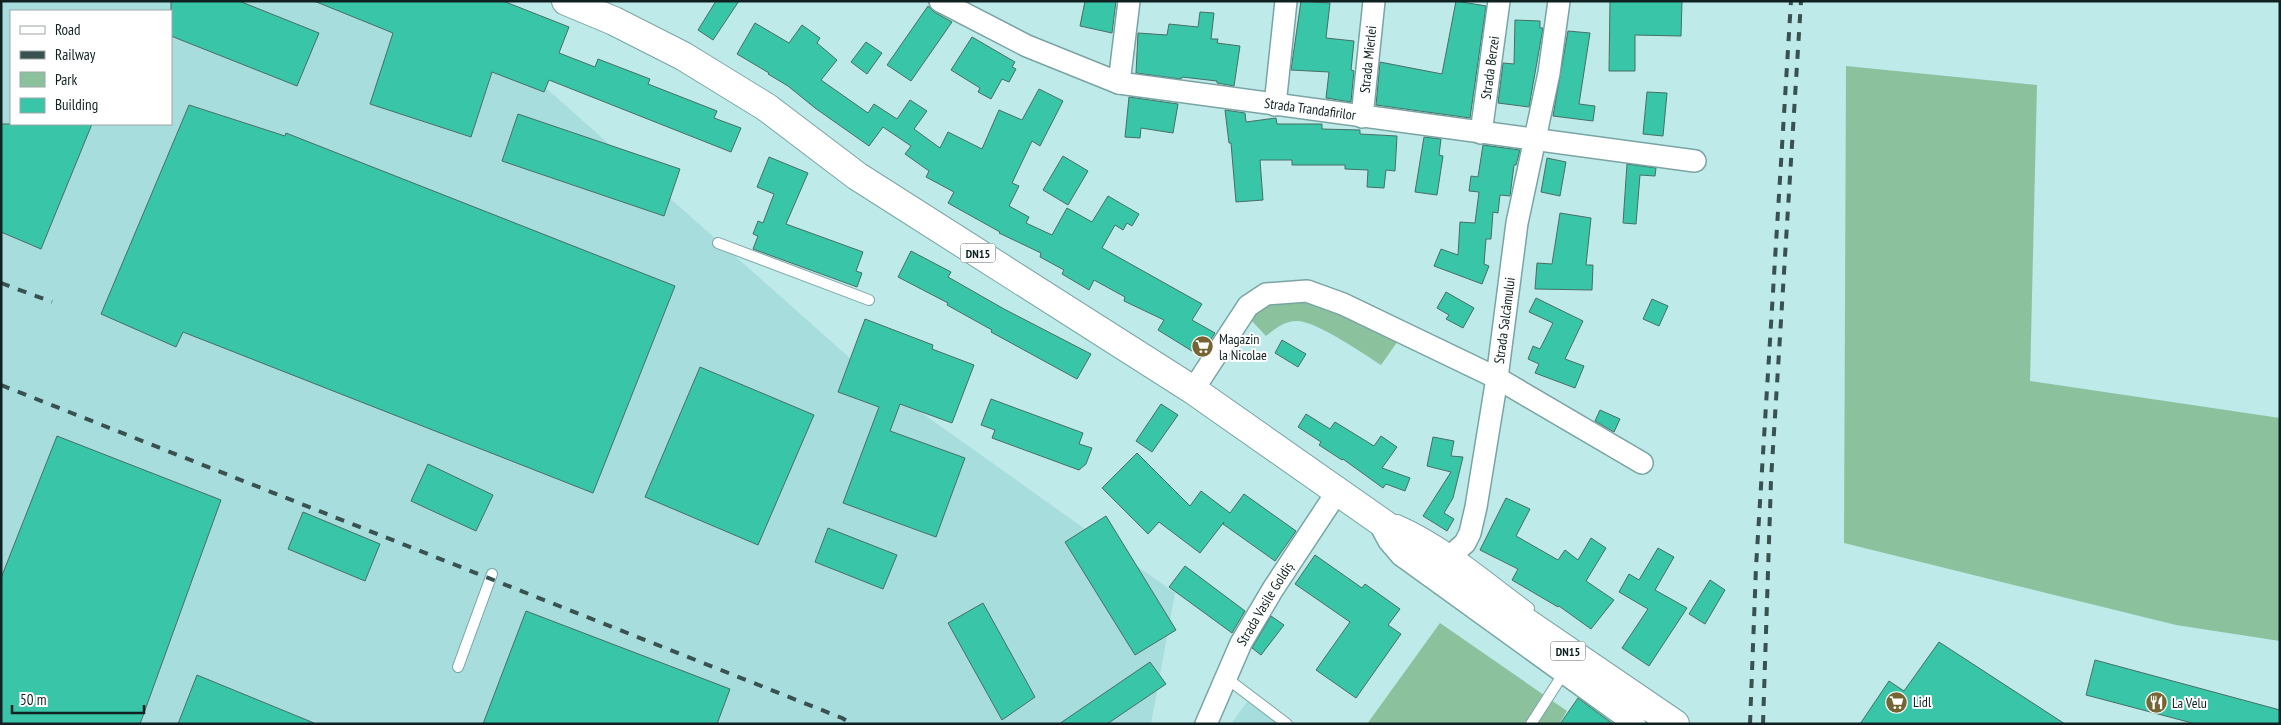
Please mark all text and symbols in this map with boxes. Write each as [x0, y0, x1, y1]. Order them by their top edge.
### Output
legend [10, 10, 172, 125]
text: Road [55, 20, 81, 39]
street label: Strada Mierlei [1356, 25, 1380, 94]
street label: Strada Berzei [1477, 35, 1503, 100]
text: Railway [55, 45, 96, 64]
text: Park [55, 70, 77, 89]
street label: Strada Trandafirilor [1263, 94, 1357, 124]
text: Building [55, 95, 98, 114]
road number: DN15 [960, 244, 996, 262]
street label: Strada Salcâmului [1490, 276, 1519, 365]
place label: Magazin la Nicolae [1219, 330, 1267, 364]
supermarket icon: Magazin la Nicolae [1191, 335, 1215, 359]
street label: Strada Vasile Goldiș [1232, 558, 1297, 649]
road number: DN15 [1550, 641, 1586, 660]
scale bar [12, 682, 145, 714]
text: 50 m [20, 690, 46, 709]
supermarket icon: Lidl [1885, 690, 1909, 714]
restaurant icon: La Velu [2144, 691, 2168, 715]
place label: Lidl [1913, 693, 1932, 711]
place label: La Velu [2172, 694, 2207, 712]

